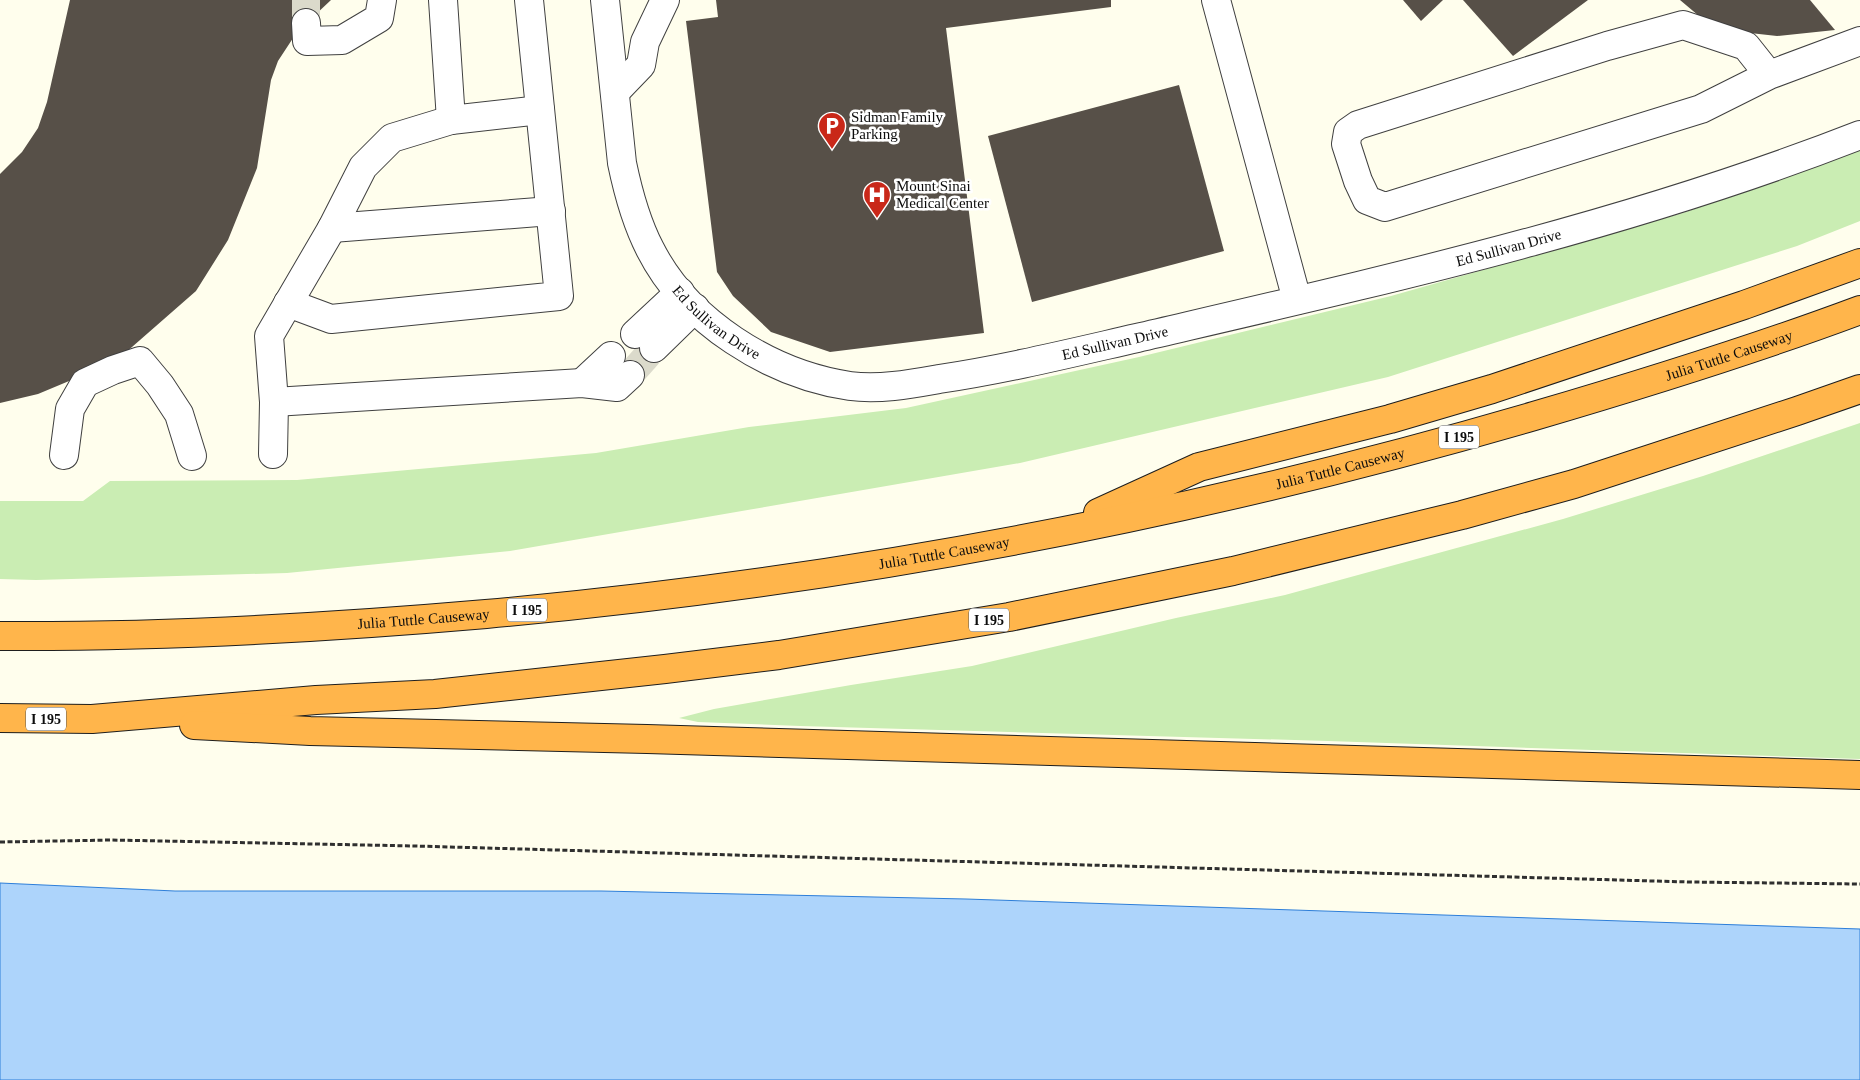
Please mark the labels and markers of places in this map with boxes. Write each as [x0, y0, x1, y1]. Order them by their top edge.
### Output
place label: Sidman Family Parking [851, 109, 944, 142]
parking icon: Sidman Family Parking [817, 111, 847, 150]
place label: Mount Sinai Medical Center [896, 178, 989, 211]
hospital icon: Mount Sinai Medical Center [862, 180, 892, 219]

